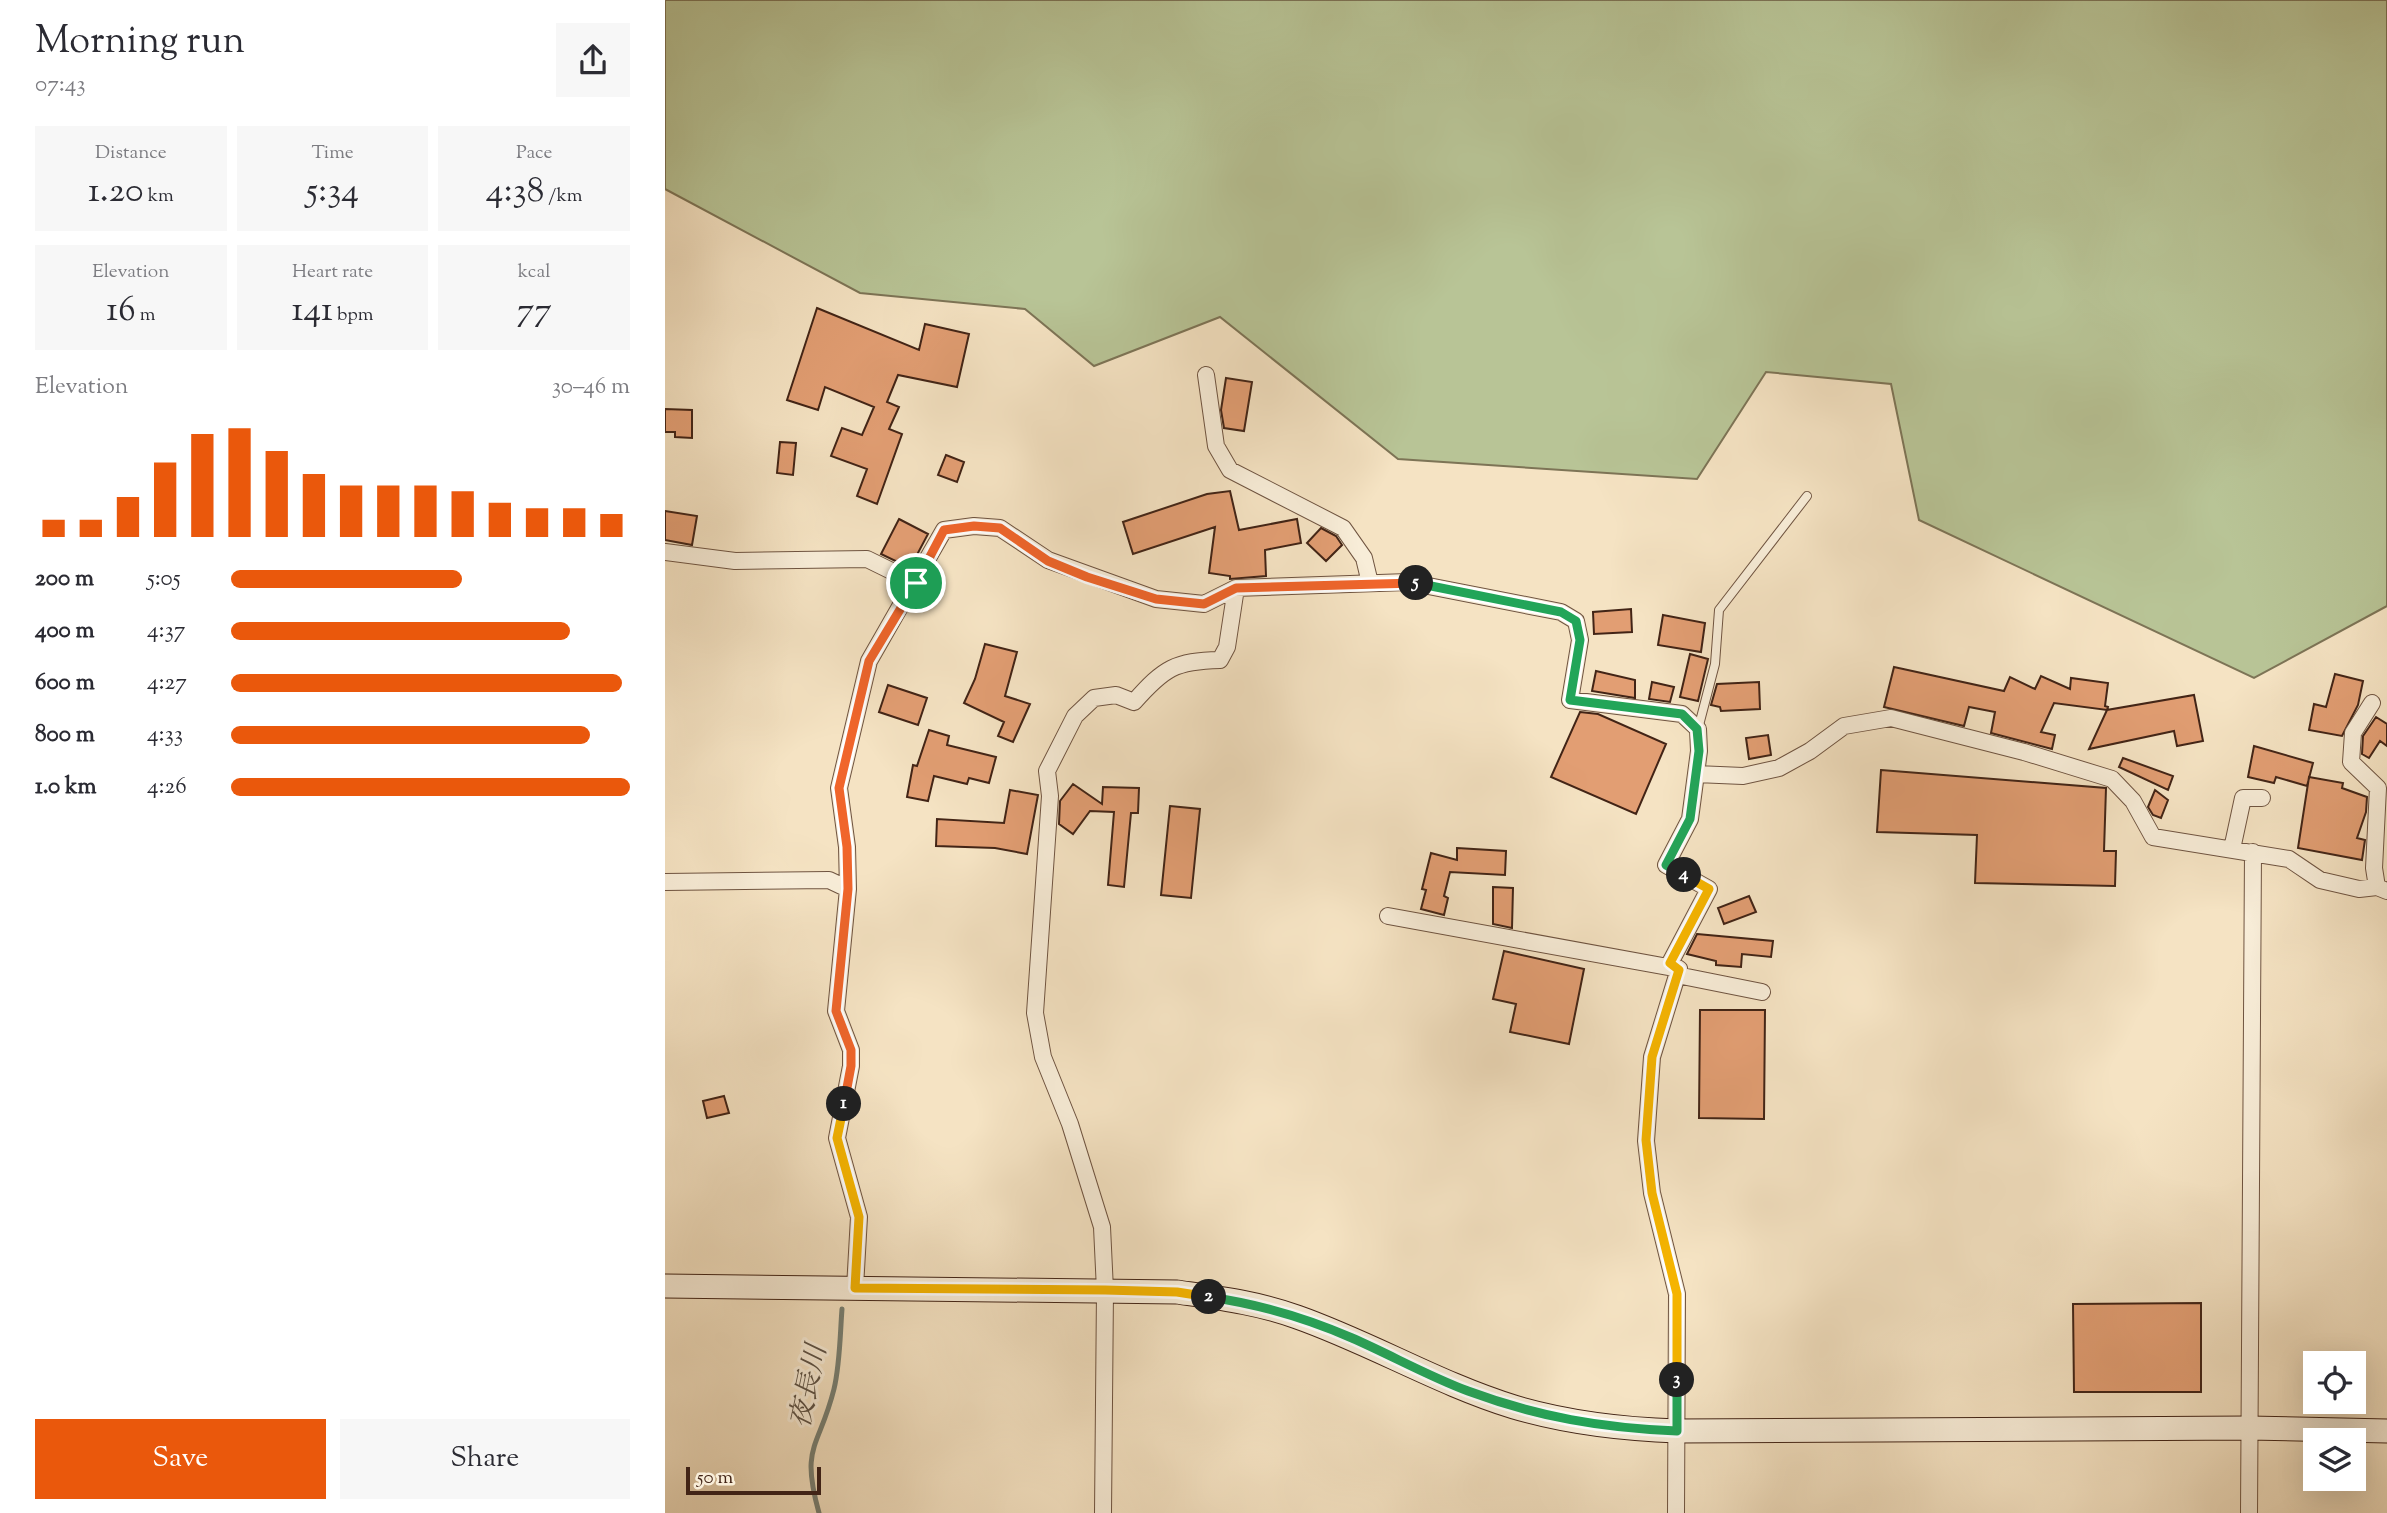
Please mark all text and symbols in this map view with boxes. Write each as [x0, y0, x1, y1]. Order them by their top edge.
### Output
text: Morning run [35, 16, 245, 70]
button: share [556, 23, 630, 97]
text: 07:43 [35, 69, 86, 102]
text: Distance [95, 140, 167, 167]
text: Time [311, 140, 354, 167]
text: Pace [516, 140, 552, 167]
text: 1.20 [88, 167, 144, 218]
text: 5:34 [306, 167, 359, 218]
text: 4:38 [486, 167, 544, 218]
text: km [144, 183, 174, 210]
text: /km [544, 183, 583, 210]
text: Elevation [92, 259, 169, 286]
text: Heart rate [292, 259, 373, 286]
text: kcal [518, 259, 550, 286]
text: 16 [106, 286, 136, 337]
text: 141 [292, 286, 333, 337]
text: 77 [517, 286, 552, 337]
text: m [136, 302, 155, 329]
text: bpm [333, 302, 373, 329]
text: Elevation [35, 371, 128, 404]
text: 30–46 m [552, 371, 630, 404]
pin [886, 553, 946, 613]
text: 200 m [35, 563, 94, 596]
text: 5:05 [147, 563, 181, 596]
icon: arrive [897, 564, 935, 602]
pin: 5 [1399, 566, 1433, 600]
text: 5 [1412, 569, 1419, 596]
text: 400 m [35, 615, 95, 648]
text: 4:37 [147, 615, 185, 648]
text: 600 m [35, 667, 95, 700]
text: 4:27 [147, 667, 187, 700]
text: 800 m [35, 719, 95, 752]
text: 4:33 [147, 719, 183, 752]
text: 1.0 km [35, 771, 97, 804]
text: 4:26 [147, 771, 187, 804]
pin: 4 [1667, 858, 1701, 892]
text: 4 [1679, 861, 1688, 888]
pin: 1 [827, 1086, 861, 1122]
text: 1 [840, 1090, 847, 1117]
pin: 2 [1191, 1280, 1227, 1314]
text: 2 [1204, 1283, 1213, 1310]
water label: 夜長川 [782, 1338, 839, 1432]
map controls [2303, 1351, 2366, 1491]
button: locate [2303, 1351, 2366, 1414]
pin: 3 [1660, 1362, 1695, 1398]
text: 3 [1673, 1366, 1680, 1393]
button: Save [35, 1419, 326, 1499]
button: Share [340, 1419, 630, 1499]
button: layers [2303, 1428, 2366, 1491]
scale bar [686, 1464, 821, 1496]
text: 50 m [697, 1465, 733, 1492]

